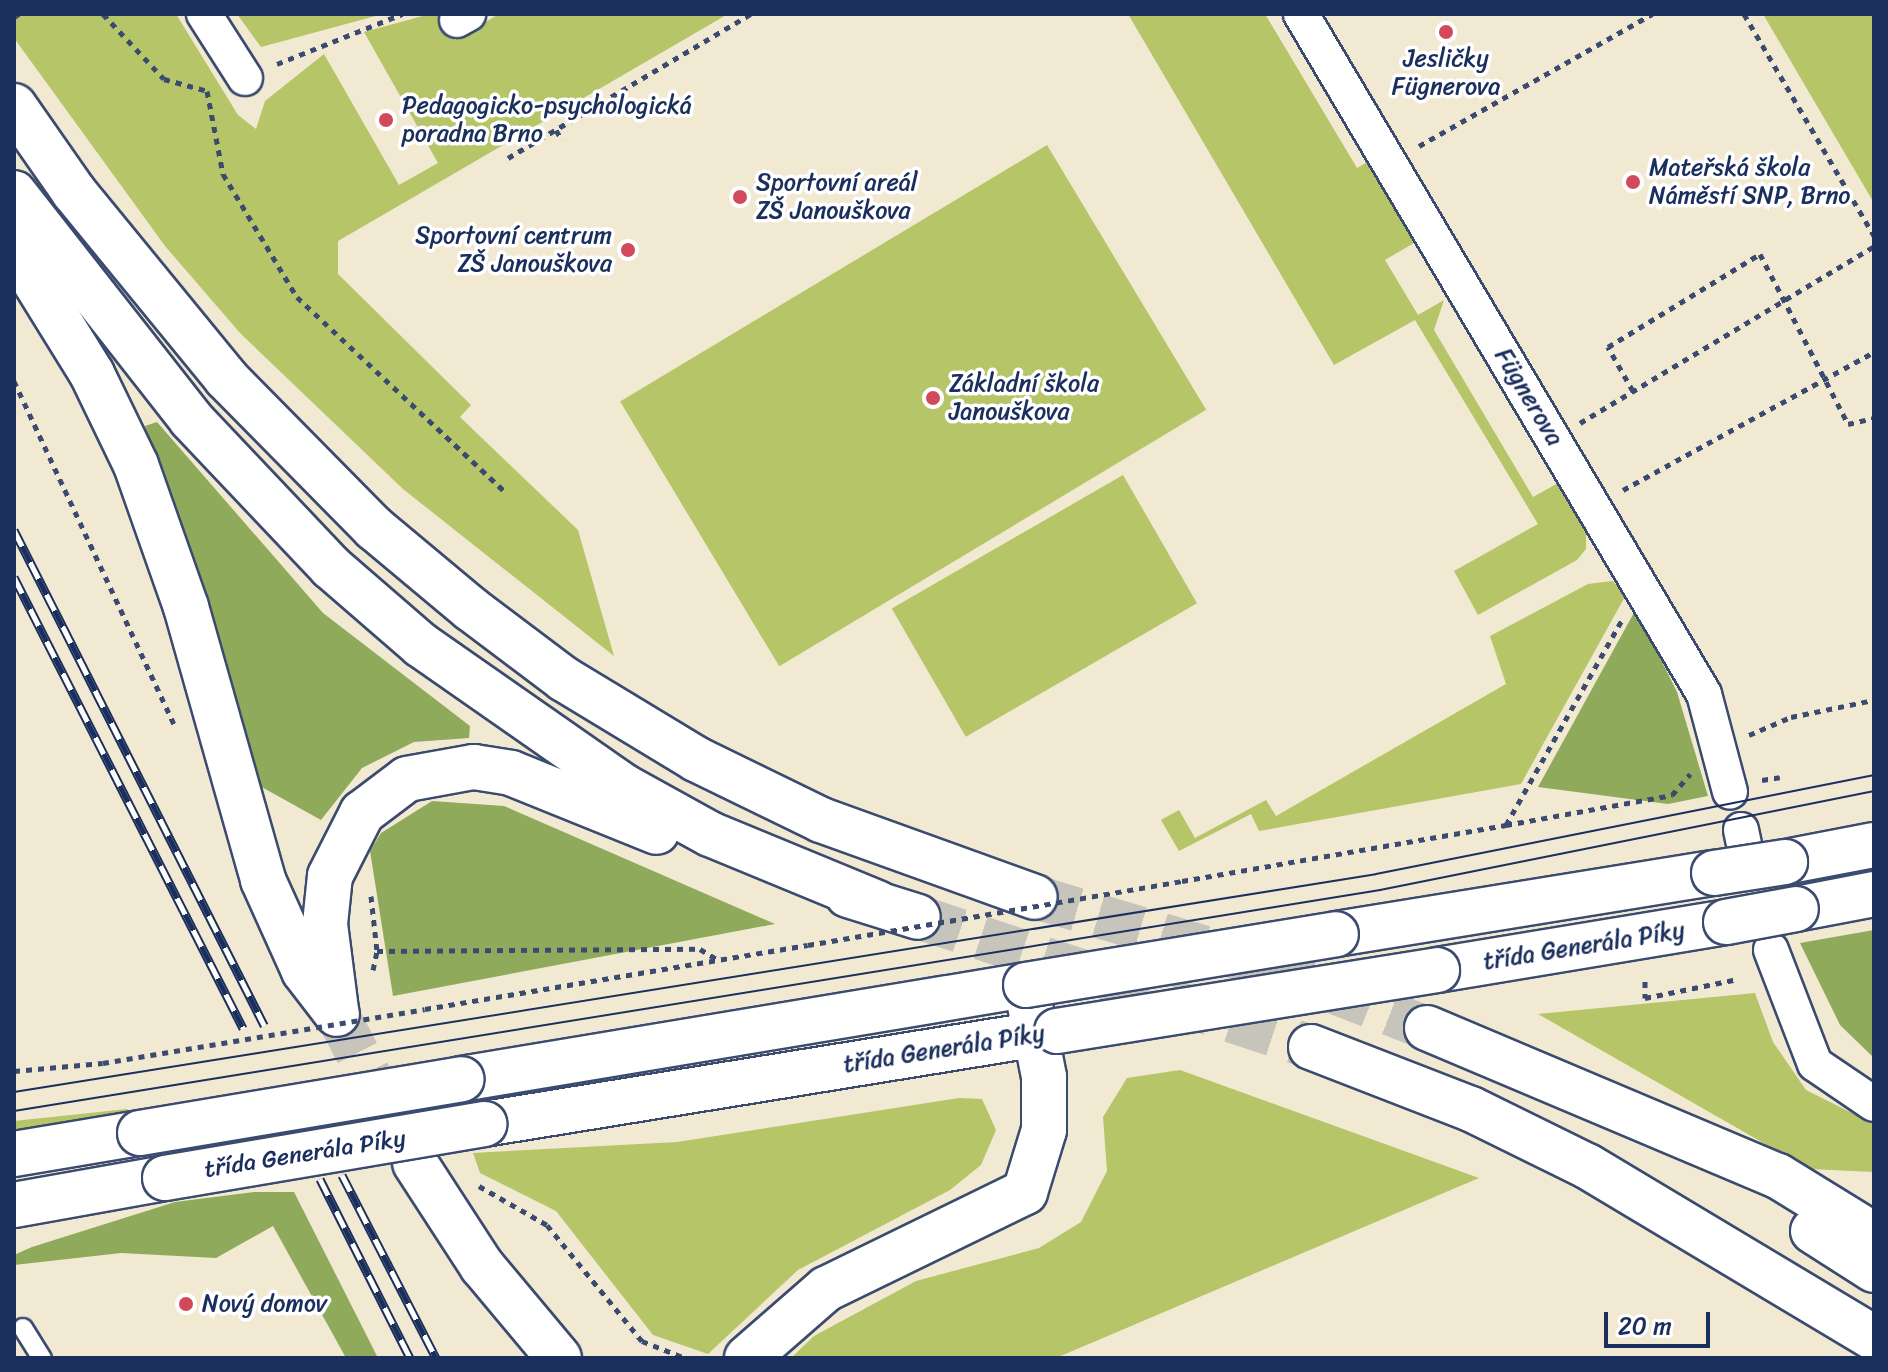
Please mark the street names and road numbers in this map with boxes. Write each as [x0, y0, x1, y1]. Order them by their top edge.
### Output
street label: Fügnerova [1489, 343, 1569, 451]
street label: třída Generála Píky [1481, 916, 1687, 976]
street label: třída Generála Píky [841, 1019, 1047, 1079]
street label: třída Generála Píky [202, 1124, 408, 1184]

